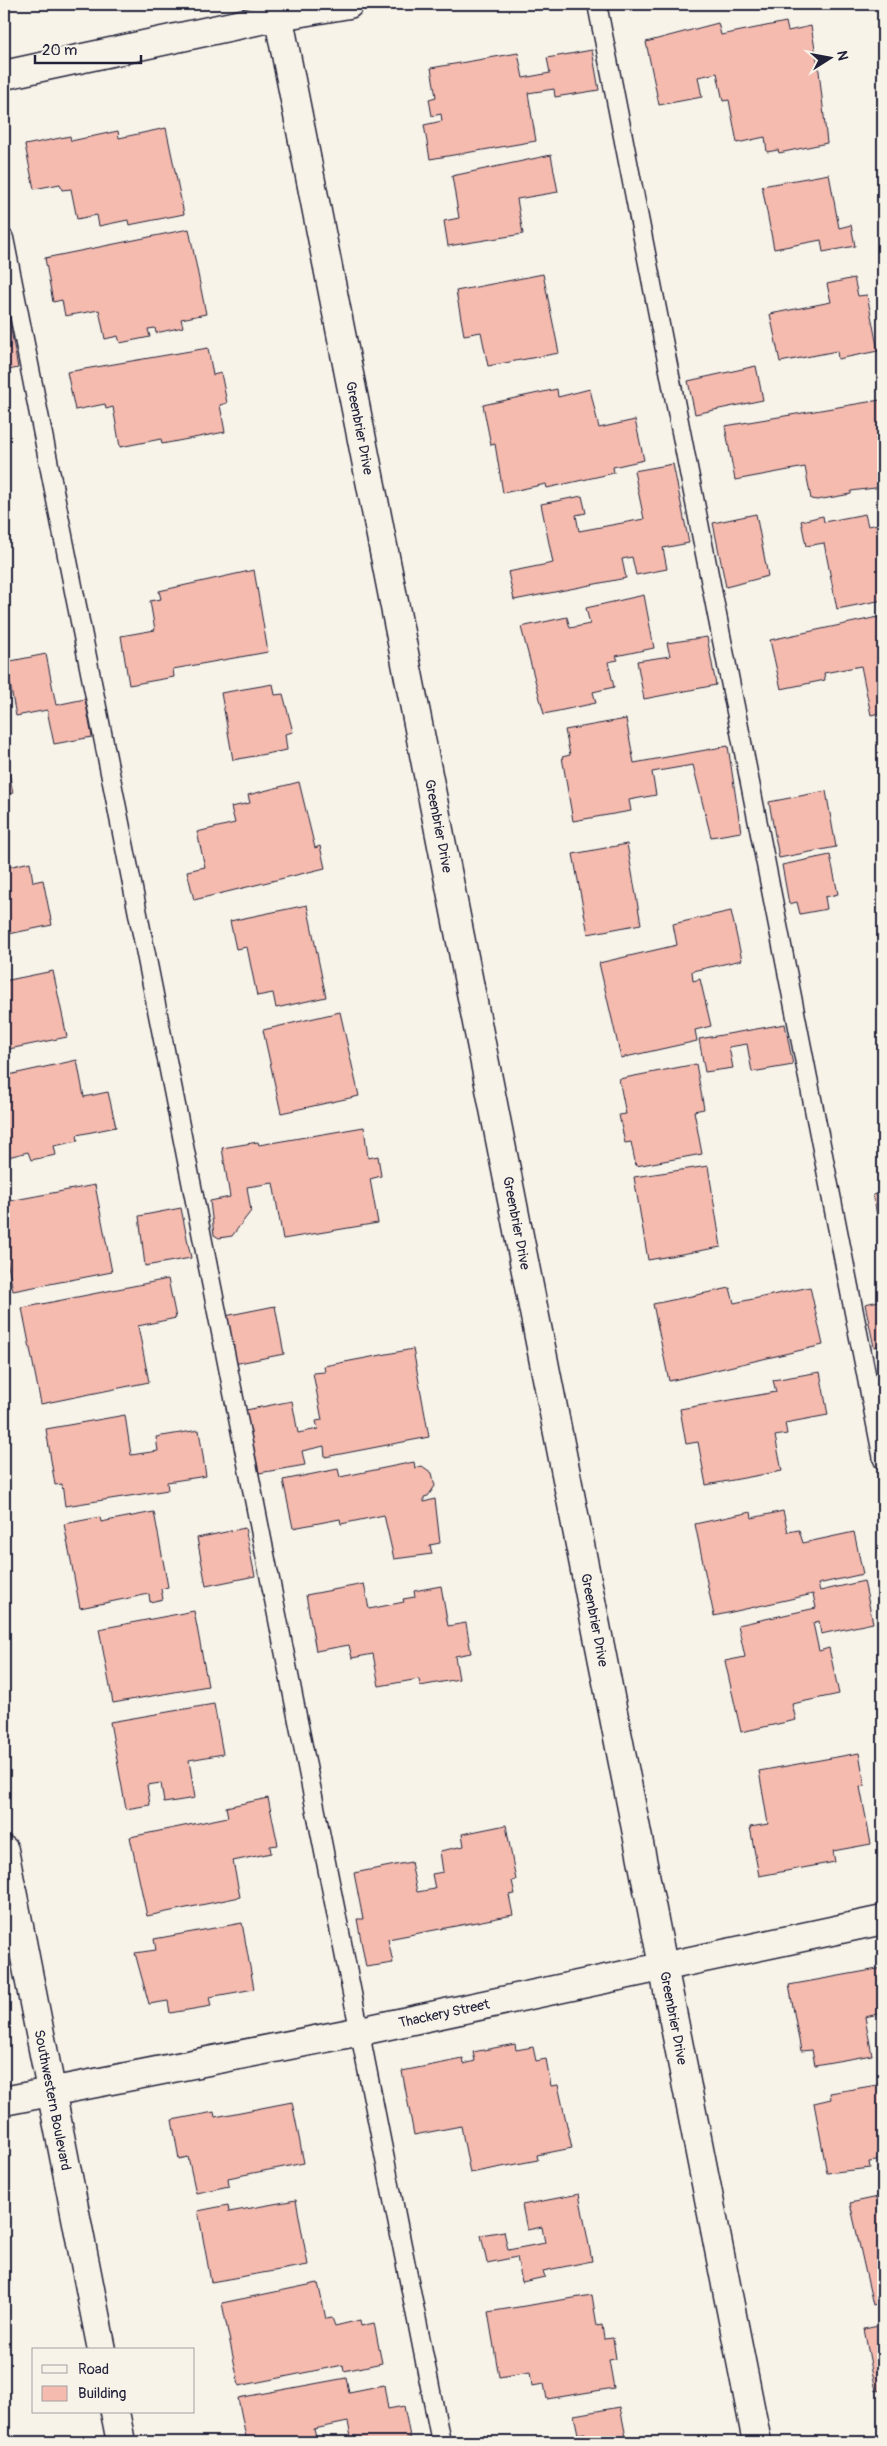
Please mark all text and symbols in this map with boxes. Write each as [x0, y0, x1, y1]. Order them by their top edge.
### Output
scale bar [35, 32, 141, 64]
north arrow [804, 32, 854, 82]
text: 20 m [42, 41, 77, 60]
text: N [833, 49, 852, 62]
street label: Greenbrier Drive [342, 380, 377, 476]
street label: Greenbrier Drive [421, 778, 456, 874]
street label: Greenbrier Drive [499, 1175, 534, 1271]
street label: Greenbrier Drive [577, 1572, 612, 1668]
street label: Greenbrier Drive [656, 1970, 691, 2066]
street label: Thackery Street [397, 1995, 492, 2031]
street label: Southwestern Boulevard [31, 2028, 75, 2172]
legend [32, 2348, 195, 2414]
text: Road [78, 2360, 109, 2379]
text: Building [78, 2384, 126, 2403]

